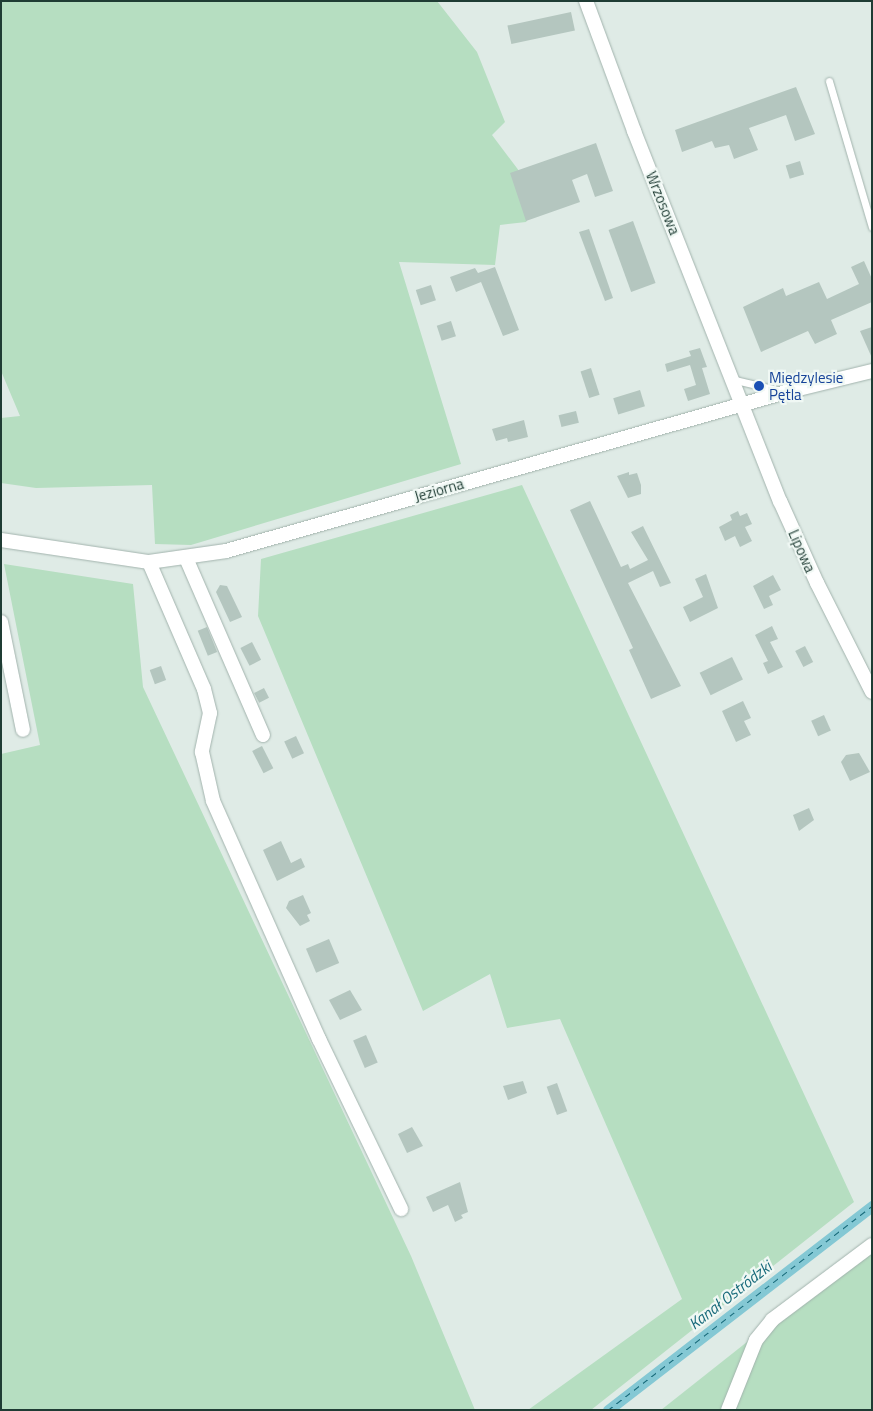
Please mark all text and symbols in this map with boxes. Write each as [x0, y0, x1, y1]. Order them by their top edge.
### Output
street label: Wrzosowa [642, 169, 684, 237]
place label: Międzylesie Pętla [769, 368, 843, 403]
marker: Międzylesie Pętla [753, 380, 765, 392]
street label: Jeziorna [412, 474, 466, 506]
street label: Lipowa [785, 527, 819, 575]
water label: Kanał Ostródzki [685, 1257, 775, 1333]

